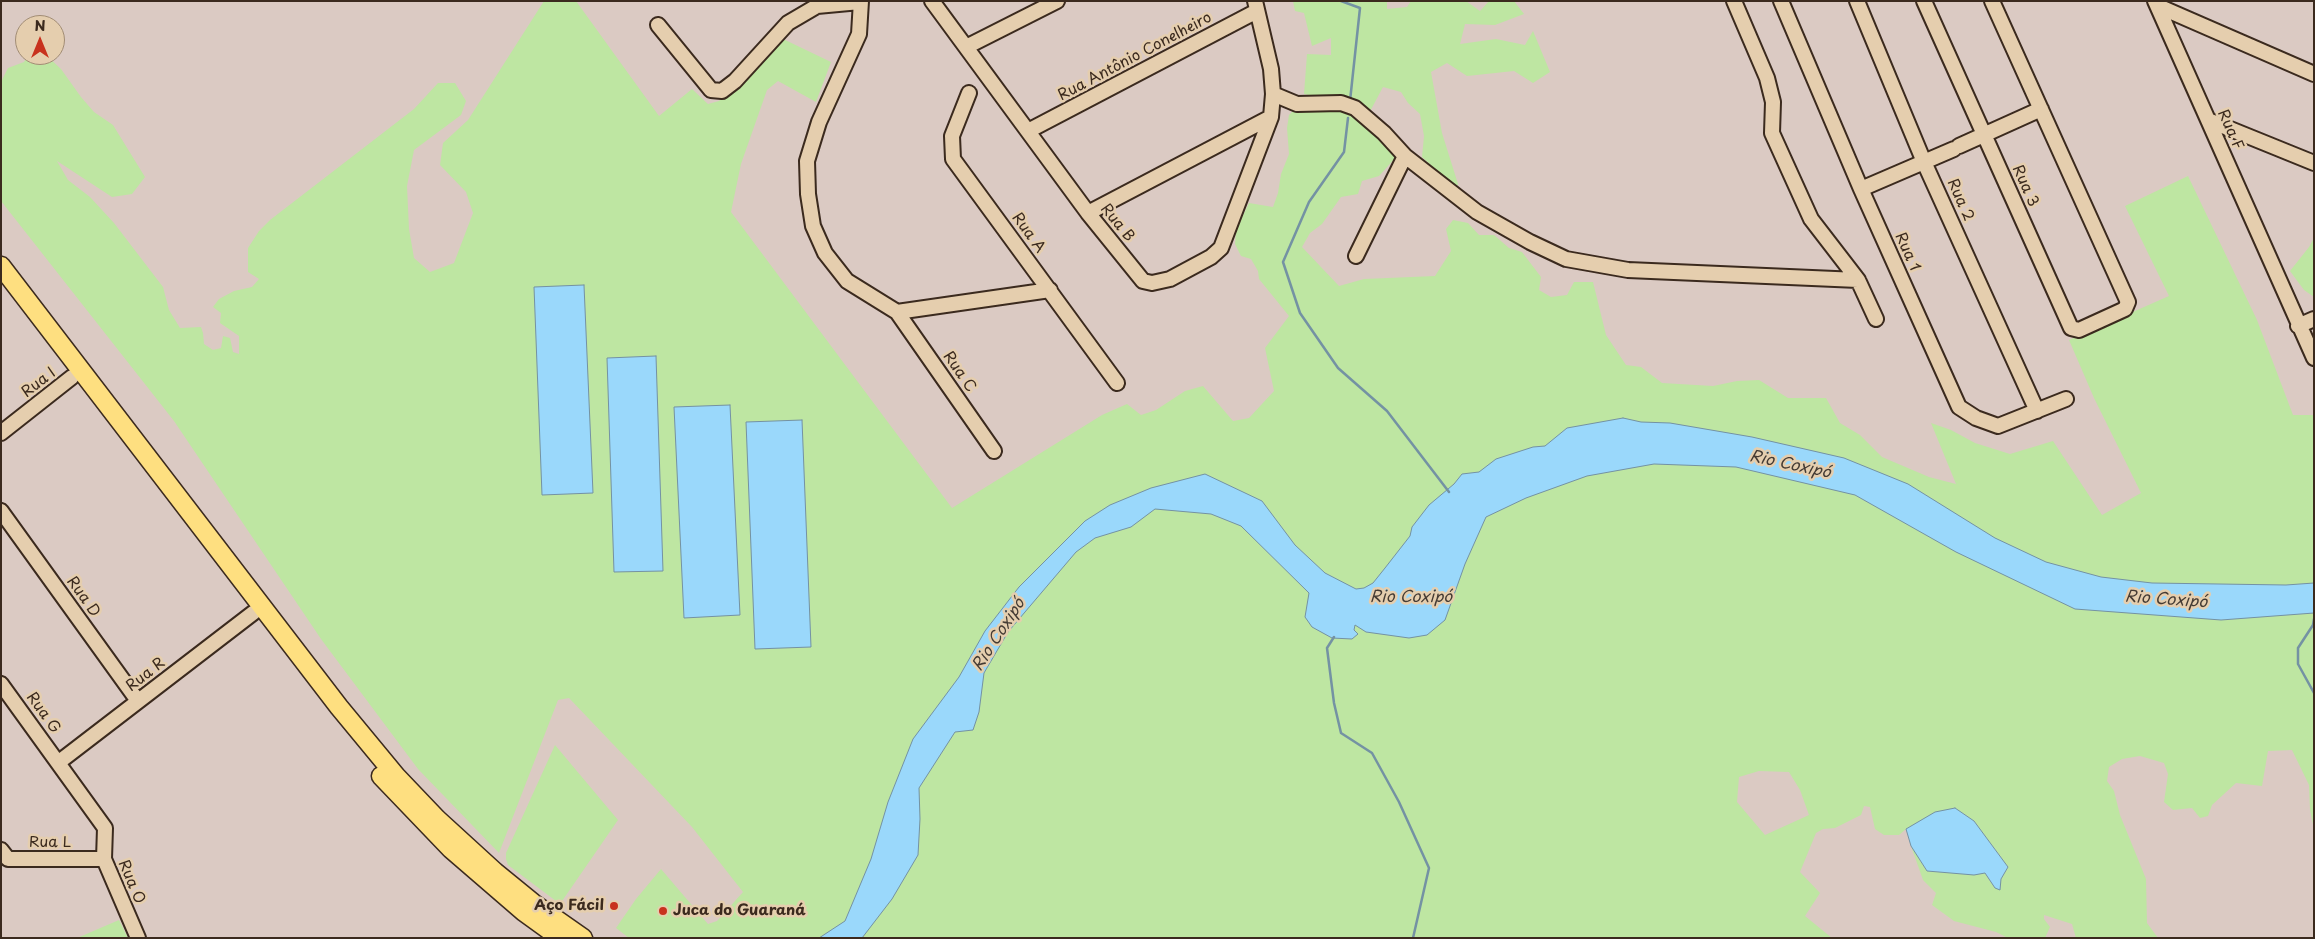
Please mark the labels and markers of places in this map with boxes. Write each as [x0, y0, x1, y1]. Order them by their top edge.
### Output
place label: Aço Fácil [534, 897, 604, 915]
marker: Aço Fácil [608, 900, 620, 912]
place label: Juca do Guaraná [673, 902, 806, 920]
marker: Juca do Guaraná [657, 905, 669, 917]

